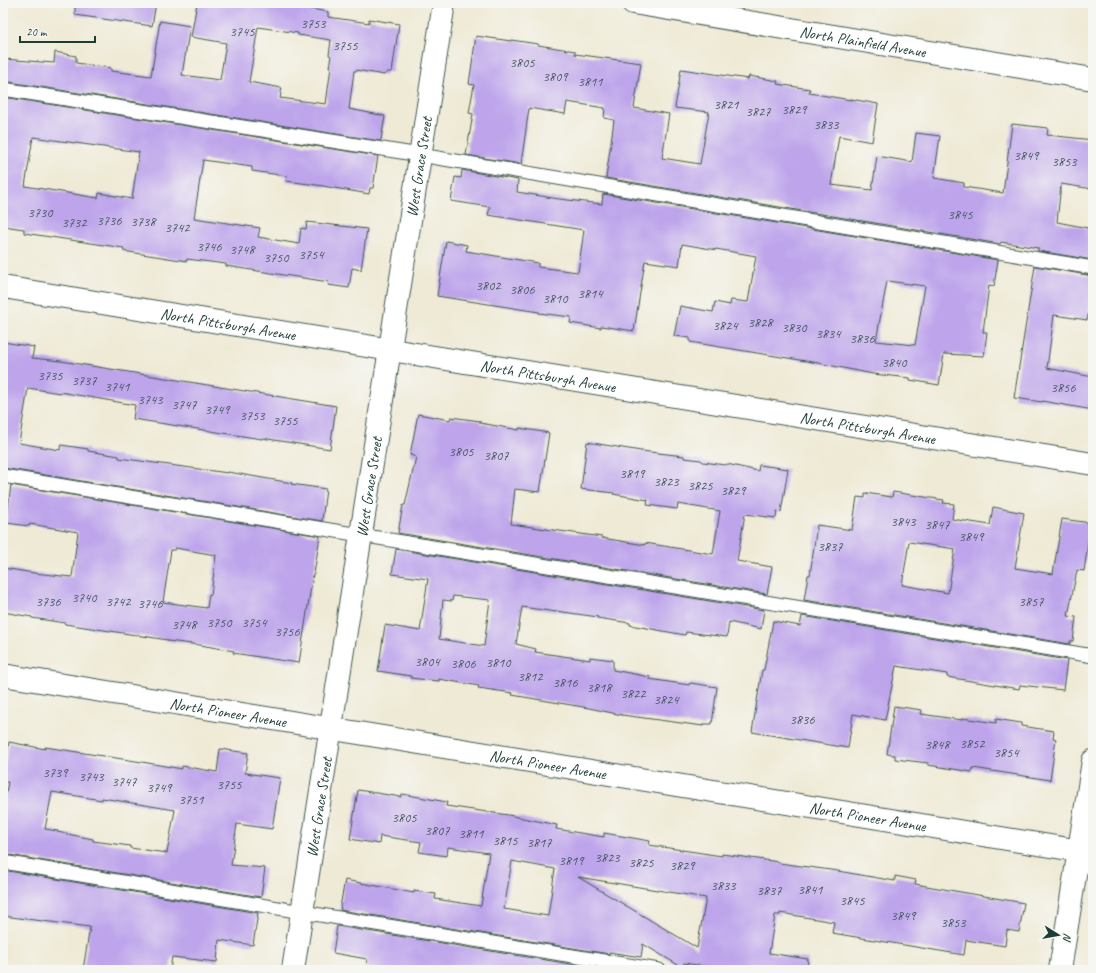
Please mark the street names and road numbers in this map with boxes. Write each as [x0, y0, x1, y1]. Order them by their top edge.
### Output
street label: North Plainfield Avenue [798, 22, 929, 62]
street label: West Grace Street [402, 114, 437, 218]
street label: North Pittsburgh Avenue [159, 304, 299, 346]
street label: North Pittsburgh Avenue [479, 356, 619, 398]
street label: North Pittsburgh Avenue [798, 408, 938, 450]
street label: West Grace Street [352, 434, 387, 538]
street label: North Pioneer Avenue [168, 693, 289, 732]
street label: North Pioneer Avenue [488, 746, 609, 785]
street label: West Grace Street [302, 754, 337, 858]
street label: North Pioneer Avenue [808, 798, 929, 837]

